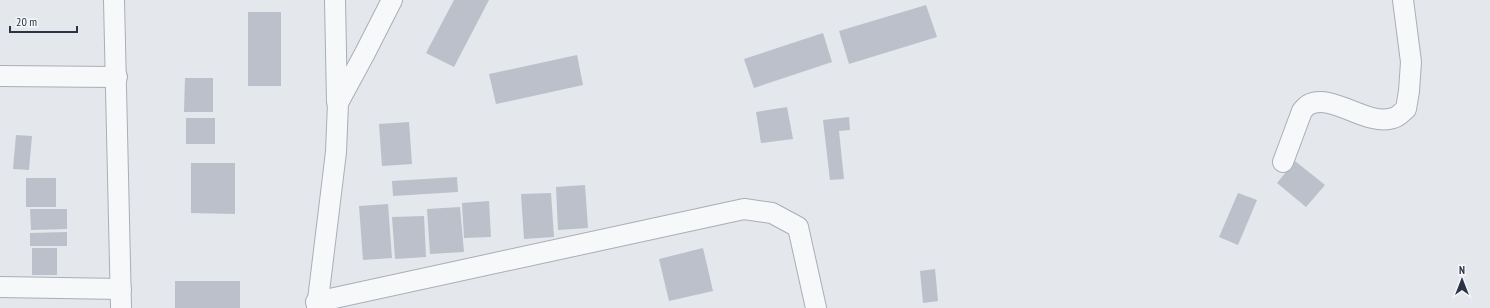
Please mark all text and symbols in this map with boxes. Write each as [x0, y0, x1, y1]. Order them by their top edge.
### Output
scale bar [10, 8, 77, 34]
text: 20 m [16, 14, 37, 29]
north arrow [1442, 260, 1482, 300]
text: N [1459, 263, 1465, 277]

